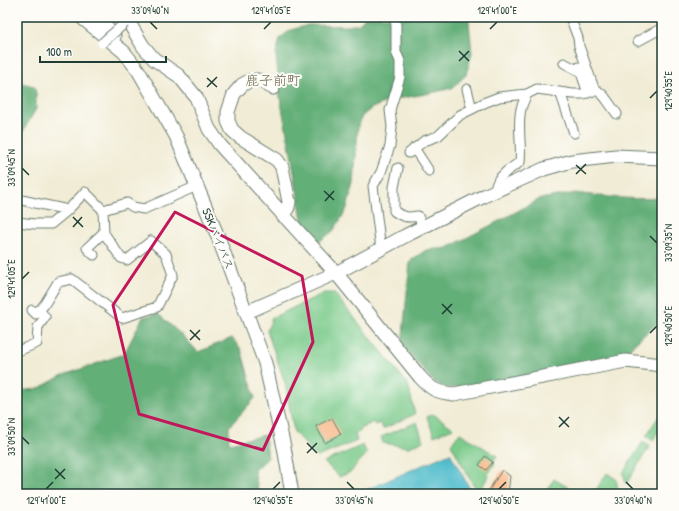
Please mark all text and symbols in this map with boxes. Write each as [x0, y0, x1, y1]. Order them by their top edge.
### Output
text: 33°09'40"N [131, 4, 169, 17]
text: 129°41'05"E [251, 4, 291, 17]
text: 129°41'00"E [477, 4, 517, 17]
scale bar [40, 38, 166, 64]
text: 100 m [46, 43, 72, 60]
district label: 鹿子前町 [245, 70, 301, 89]
text: 129°40'55"E [662, 70, 675, 111]
text: 33°09'45"N [5, 149, 18, 187]
street label: SSKバイパス [198, 205, 239, 272]
text: 33°09'35"N [662, 224, 675, 262]
text: 129°41'05"E [5, 259, 18, 299]
text: 129°40'50"E [662, 305, 675, 346]
text: 33°09'50"N [5, 418, 18, 456]
text: 129°41'00"E [26, 494, 66, 507]
text: 129°40'55"E [253, 494, 294, 507]
text: 33°09'45"N [335, 494, 373, 507]
text: 129°40'50"E [479, 494, 520, 507]
text: 33°09'40"N [614, 494, 652, 507]

